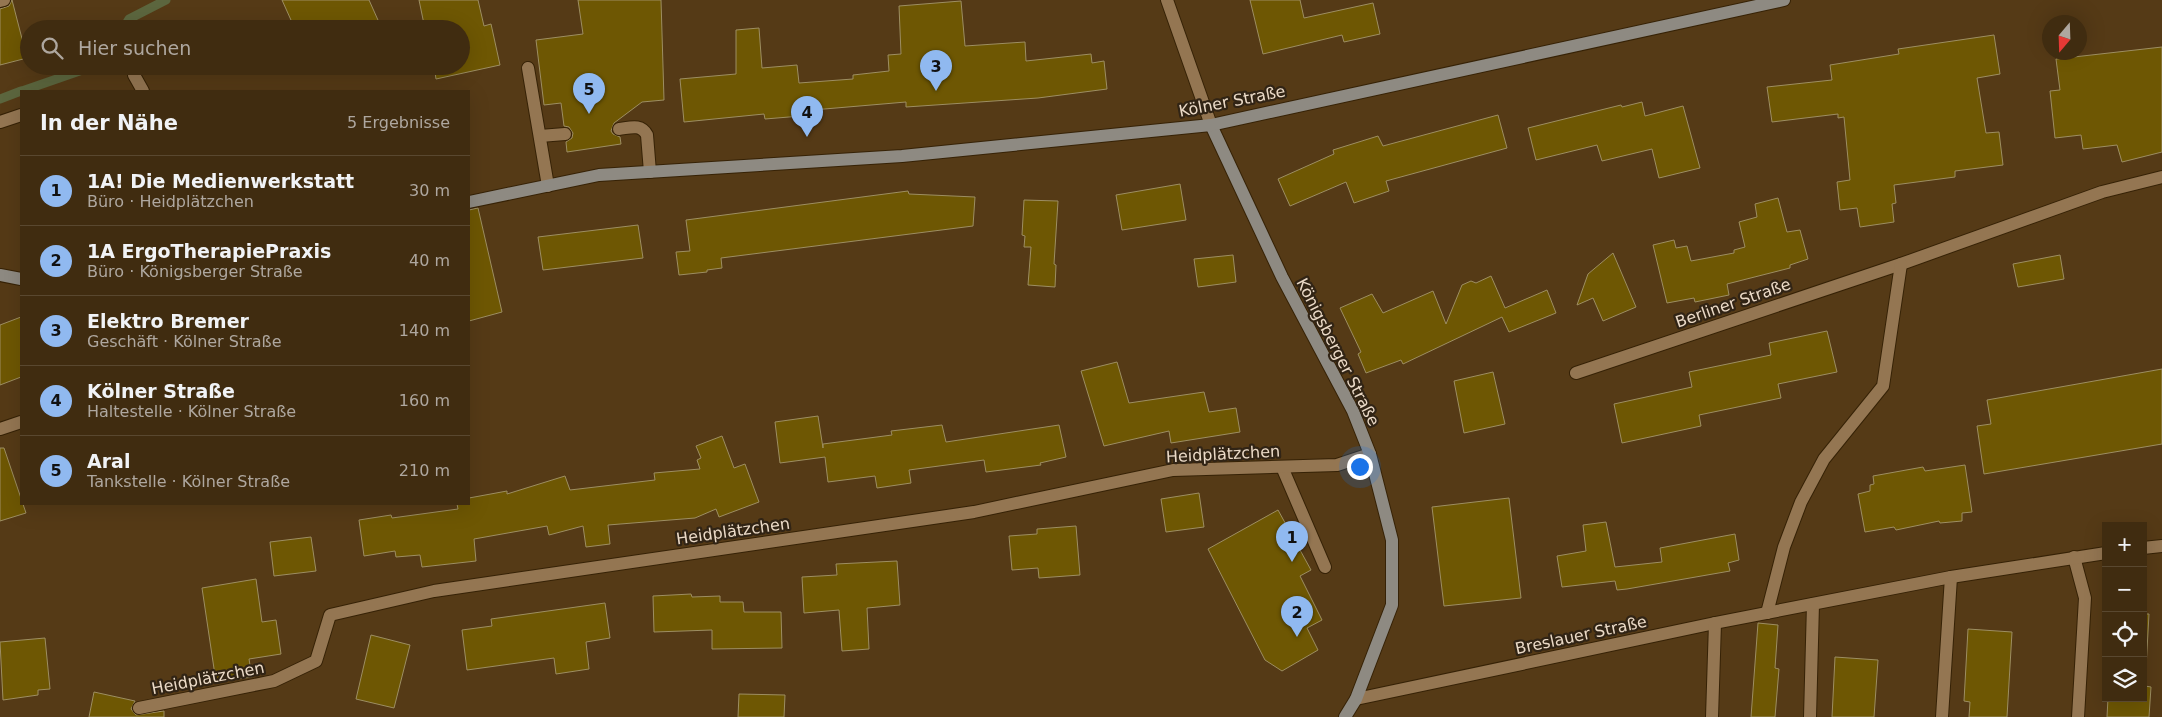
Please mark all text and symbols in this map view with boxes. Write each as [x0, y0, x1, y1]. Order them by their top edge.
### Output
north arrow [2042, 15, 2087, 60]
search box [20, 20, 470, 75]
icon: search [38, 34, 66, 62]
text: Hier suchen [78, 37, 191, 59]
pin: 3 [920, 50, 952, 91]
pin: 5 [573, 73, 605, 114]
street label: Kölner Straße [1177, 81, 1287, 121]
pin: 4 [791, 96, 823, 137]
text: In der Nähe [40, 111, 178, 135]
text: 5 Ergebnisse [347, 113, 450, 132]
text: 1A! Die Medienwerkstatt [87, 170, 354, 192]
text: 1 [50, 181, 62, 200]
text: 30 m [409, 181, 450, 200]
text: Büro · Heidplätzchen [87, 192, 254, 211]
text: 1A ErgoTherapiePraxis [87, 240, 331, 262]
text: 2 [50, 251, 62, 270]
text: 40 m [409, 251, 450, 270]
text: Büro · Königsberger Straße [87, 262, 303, 281]
street label: Berliner Straße [1673, 274, 1793, 332]
street label: Königsberger Straße [1292, 275, 1384, 429]
text: Elektro Bremer [87, 310, 249, 332]
text: 3 [50, 321, 62, 340]
text: 140 m [399, 321, 450, 340]
text: Geschäft · Kölner Straße [87, 332, 282, 351]
text: Kölner Straße [87, 380, 235, 402]
text: 4 [50, 391, 62, 410]
text: 160 m [399, 391, 450, 410]
text: Haltestelle · Kölner Straße [87, 402, 296, 421]
street label: Heidplätzchen [1165, 442, 1281, 466]
text: Aral [87, 450, 130, 472]
your location [1347, 454, 1373, 480]
text: 5 [50, 461, 62, 480]
text: 210 m [399, 461, 450, 480]
text: Tankstelle · Kölner Straße [87, 472, 290, 491]
street label: Heidplätzchen [675, 514, 791, 548]
pin: 1 [1276, 521, 1308, 562]
map controls [2102, 522, 2147, 702]
button: + [2102, 522, 2147, 567]
button: − [2102, 567, 2147, 612]
pin: 2 [1281, 596, 1313, 637]
street label: Breslauer Straße [1513, 612, 1649, 658]
button: locate [2102, 612, 2147, 657]
button: layers [2102, 657, 2147, 702]
street label: Heidplätzchen [150, 658, 266, 698]

